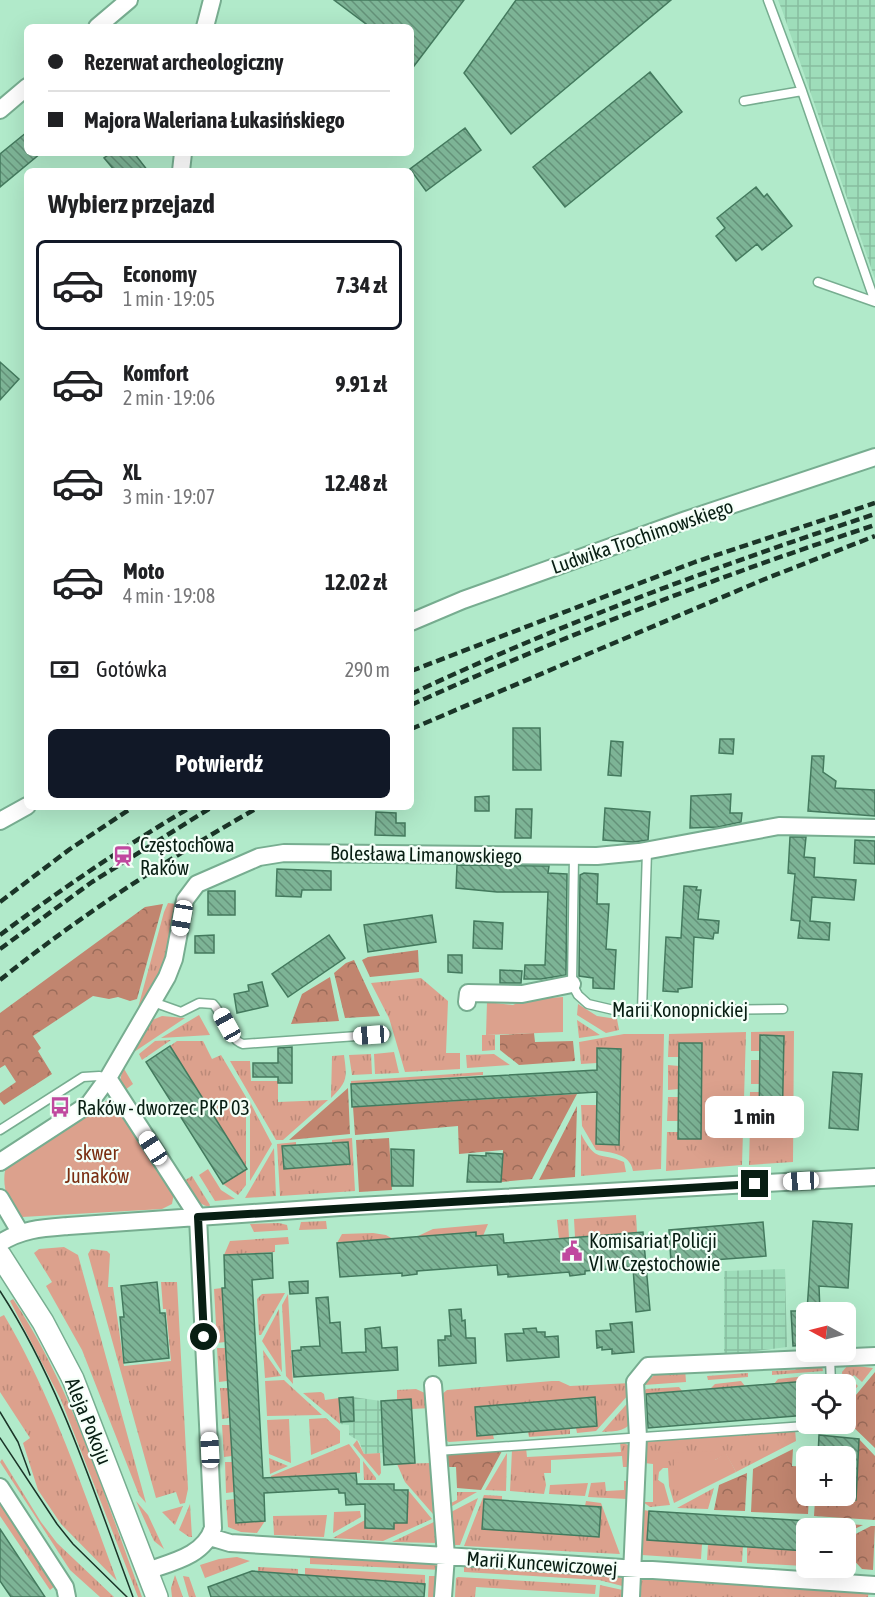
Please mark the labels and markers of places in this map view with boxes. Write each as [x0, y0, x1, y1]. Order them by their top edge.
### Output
place label: Częstochowa Raków [140, 833, 234, 879]
station icon: Częstochowa Raków [111, 844, 135, 868]
bus stop icon: Raków - dworzec PKP 03 [48, 1095, 72, 1119]
place label: Raków - dworzec PKP 03 [77, 1096, 250, 1119]
place label: Komisariat Policji VI w Częstochowie [589, 1229, 720, 1275]
public building icon: Komisariat Policji VI w Częstochowie [560, 1239, 584, 1263]

